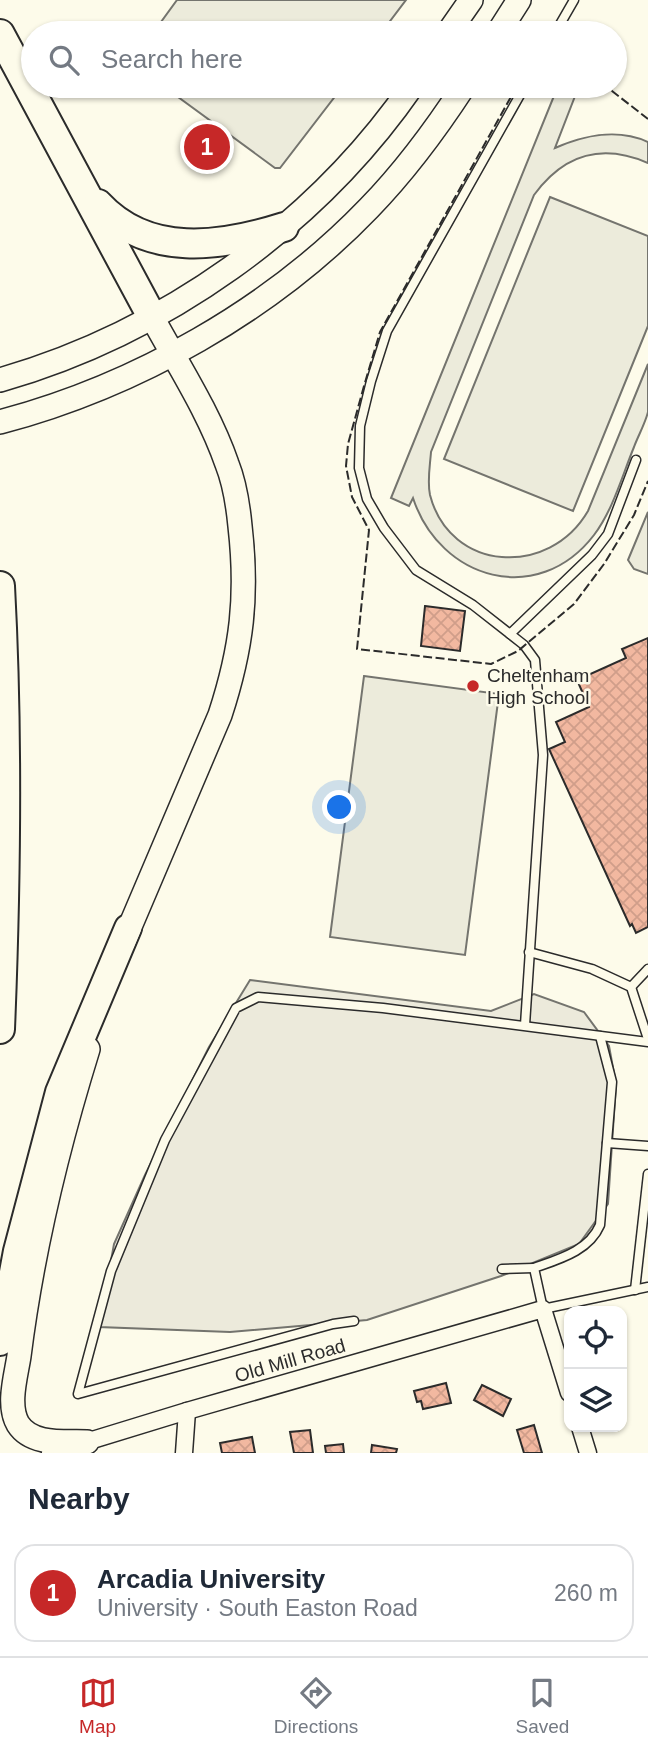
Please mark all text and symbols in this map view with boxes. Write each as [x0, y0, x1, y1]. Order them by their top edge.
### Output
search box [21, 21, 627, 98]
icon: search [45, 41, 83, 79]
text: Search here [101, 44, 243, 74]
pin: 1 [184, 121, 230, 173]
place label: Cheltenham High School [487, 665, 589, 708]
marker: Cheltenham High School [465, 678, 481, 694]
your location [322, 790, 356, 824]
map controls [564, 1306, 627, 1432]
button: locate [564, 1306, 627, 1369]
street label: Old Mill Road [232, 1335, 348, 1386]
button: layers [564, 1369, 627, 1432]
text: Nearby [28, 1482, 130, 1515]
text: Arcadia University [97, 1564, 325, 1594]
text: 1 [47, 1580, 59, 1606]
text: 260 m [554, 1580, 618, 1606]
text: University · South Easton Road [97, 1595, 418, 1621]
tab: Map [79, 1674, 117, 1738]
tab: Directions [274, 1674, 358, 1738]
tab: Saved [515, 1674, 569, 1738]

